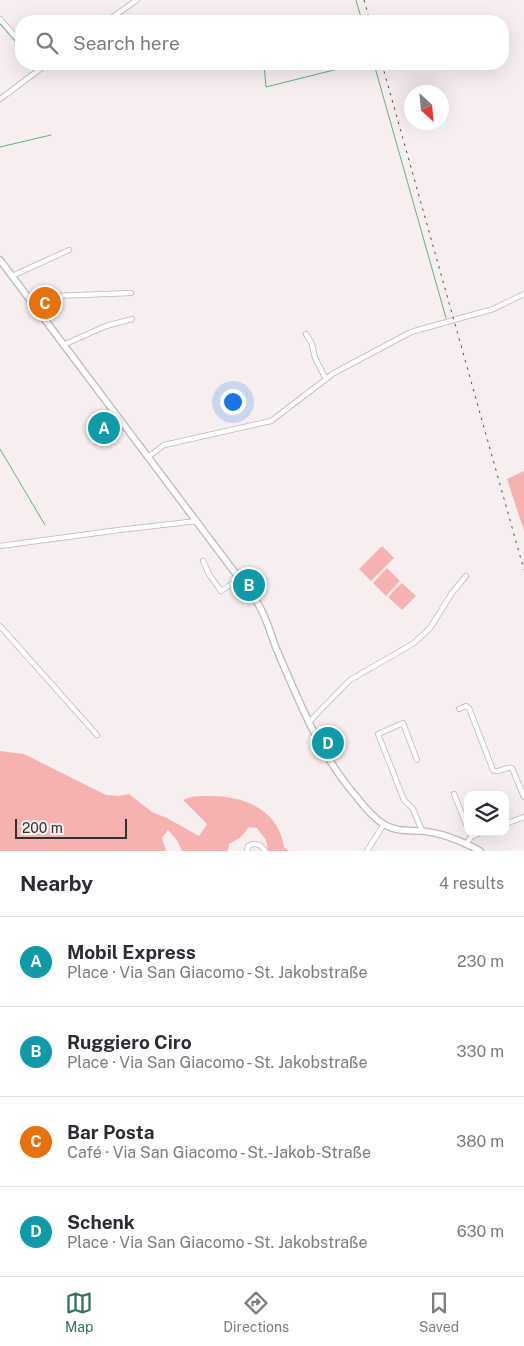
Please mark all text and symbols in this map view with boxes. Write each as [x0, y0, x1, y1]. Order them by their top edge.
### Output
search box [15, 15, 509, 70]
icon: search [33, 29, 61, 57]
text: Search here [73, 32, 180, 54]
north arrow [404, 85, 449, 130]
pin: C [29, 284, 61, 322]
your location [220, 389, 246, 415]
pin: A [88, 409, 120, 447]
pin: B [233, 566, 265, 604]
pin: D [312, 724, 344, 762]
map controls [464, 791, 509, 836]
button: layers [464, 791, 509, 836]
scale bar [15, 816, 128, 839]
text: 200 m [22, 820, 63, 836]
text: Nearby [20, 871, 93, 896]
text: 4 results [439, 874, 504, 893]
text: Mobil Express [67, 941, 196, 963]
text: A [30, 952, 42, 971]
text: 230 m [457, 952, 504, 971]
text: Place · Via San Giacomo - St. Jakobstraße [67, 963, 368, 982]
text: Ruggiero Ciro [67, 1031, 192, 1053]
text: B [31, 1042, 41, 1061]
text: 330 m [457, 1042, 504, 1061]
text: Place · Via San Giacomo - St. Jakobstraße [67, 1053, 368, 1072]
text: Bar Posta [67, 1121, 154, 1143]
text: C [30, 1132, 42, 1151]
text: 380 m [456, 1132, 504, 1151]
text: Café · Via San Giacomo - St.-Jakob-Straße [67, 1143, 371, 1162]
text: Schenk [67, 1211, 135, 1233]
text: D [30, 1222, 42, 1241]
text: 630 m [457, 1222, 504, 1241]
text: Place · Via San Giacomo - St. Jakobstraße [67, 1233, 368, 1252]
tab: Map [65, 1289, 93, 1335]
tab: Directions [223, 1289, 289, 1335]
tab: Saved [419, 1289, 459, 1335]

